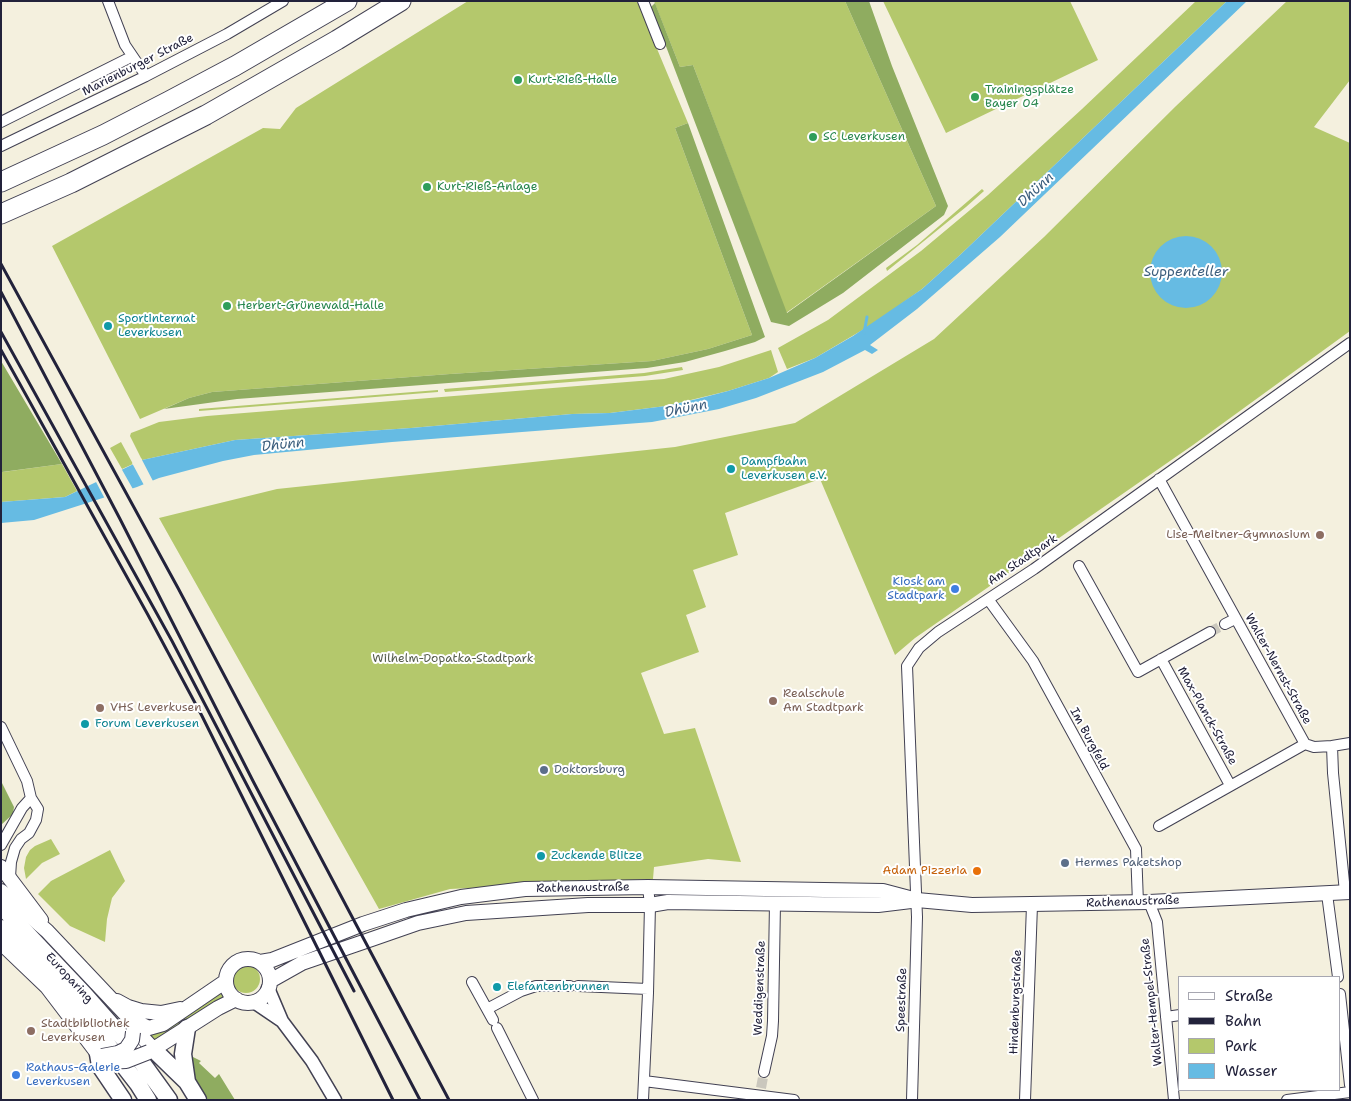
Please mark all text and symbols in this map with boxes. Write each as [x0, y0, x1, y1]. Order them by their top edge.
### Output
street label: Marienburger Straße [80, 31, 196, 99]
place label: Kurt-Rieß-Halle [528, 73, 617, 87]
marker: Kurt-Rieß-Halle [512, 74, 524, 86]
place label: Trainingsplätze Bayer 04 [985, 83, 1074, 111]
marker: Trainingsplätze Bayer 04 [969, 91, 981, 103]
place label: SC Leverkusen [823, 130, 905, 144]
marker: SC Leverkusen [807, 131, 819, 143]
water label: Dhünn [1015, 169, 1057, 211]
place label: Kurt-Rieß-Anlage [437, 180, 537, 194]
marker: Kurt-Rieß-Anlage [421, 181, 433, 193]
water label: Suppenteller [1144, 264, 1228, 280]
place label: Herbert-Grünewald-Halle [237, 299, 384, 313]
marker: Herbert-Grünewald-Halle [221, 300, 233, 312]
place label: Sportinternat Leverkusen [118, 312, 196, 340]
marker: Sportinternat Leverkusen [102, 320, 114, 332]
water label: Dhünn [663, 396, 709, 422]
water label: Dhünn [261, 434, 305, 456]
place label: Dampfbahn Leverkusen e.V. [741, 455, 827, 483]
marker: Dampfbahn Leverkusen e.V. [725, 463, 737, 475]
place label: Lise-Meitner-Gymnasium [1166, 528, 1310, 542]
marker: Lise-Meitner-Gymnasium [1314, 529, 1326, 541]
street label: Am Stadtpark [985, 531, 1061, 589]
place label: Kiosk am Stadtpark [887, 575, 945, 603]
marker: Kiosk am Stadtpark [949, 583, 961, 595]
street label: Walter-Nernst-Straße [1242, 611, 1314, 727]
park label: Wilhelm-Dopatka-Stadtpark [372, 652, 534, 666]
street label: Max-Planck-Straße [1174, 664, 1240, 768]
place label: Realschule Am Stadtpark [783, 687, 864, 715]
marker: Realschule Am Stadtpark [767, 695, 779, 707]
place label: VHS Leverkusen [110, 701, 202, 715]
marker: VHS Leverkusen [94, 702, 106, 714]
street label: Im Burgfeld [1067, 705, 1111, 773]
place label: Forum Leverkusen [95, 717, 199, 731]
marker: Forum Leverkusen [79, 718, 91, 730]
place label: Doktorsburg [554, 763, 625, 777]
marker: Doktorsburg [538, 764, 550, 776]
place label: Zuckende Blitze [551, 849, 642, 863]
marker: Zuckende Blitze [535, 850, 547, 862]
place label: Hermes Paketshop [1075, 856, 1182, 870]
marker: Hermes Paketshop [1059, 857, 1071, 869]
place label: Adam Pizzeria [883, 864, 967, 878]
marker: Adam Pizzeria [971, 865, 983, 877]
street label: Rathenaustraße [536, 880, 630, 896]
street label: Rathenaustraße [1086, 893, 1180, 911]
street label: Walter-Hempel-Straße [1138, 937, 1166, 1067]
street label: Weddigenstraße [751, 940, 769, 1036]
street label: Hindenburgstraße [1007, 949, 1025, 1055]
street label: Europaring [42, 950, 96, 1006]
street label: Speestraße [894, 968, 910, 1032]
legend [1178, 976, 1341, 1091]
place label: Elefantenbrunnen [507, 980, 610, 994]
marker: Elefantenbrunnen [491, 981, 503, 993]
text: Straße [1225, 986, 1273, 1006]
text: Bahn [1225, 1011, 1261, 1031]
place label: Stadtbibliothek Leverkusen [41, 1017, 130, 1045]
marker: Stadtbibliothek Leverkusen [25, 1025, 37, 1037]
text: Park [1225, 1036, 1257, 1056]
place label: Rathaus-Galerie Leverkusen [26, 1061, 120, 1089]
text: Wasser [1225, 1061, 1278, 1081]
marker: Rathaus-Galerie Leverkusen [10, 1069, 22, 1081]

